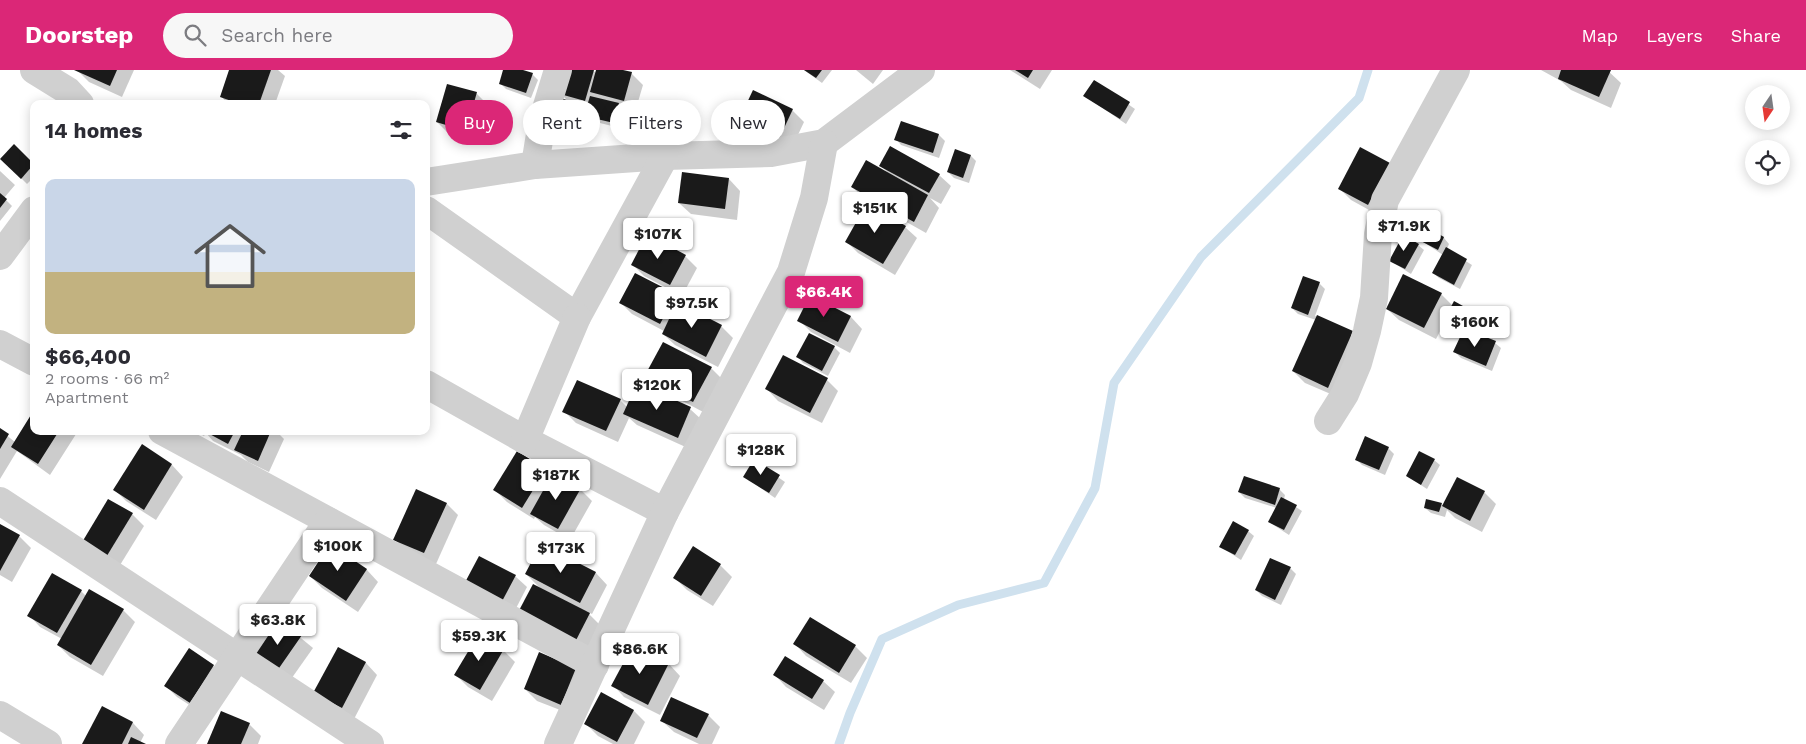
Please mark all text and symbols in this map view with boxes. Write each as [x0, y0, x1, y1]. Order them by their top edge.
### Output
search box [163, 13, 513, 58]
text: Doorstep [25, 21, 133, 49]
icon: search [181, 21, 209, 49]
text: Search here [221, 24, 333, 47]
text: Map [1581, 25, 1618, 46]
text: Layers [1646, 25, 1703, 46]
text: Share [1731, 25, 1781, 46]
north arrow [1745, 85, 1790, 130]
map controls [1745, 85, 1790, 185]
chip: Buy [445, 100, 513, 145]
chip: Rent [523, 100, 600, 145]
chip: Filters [610, 100, 701, 145]
chip: New [711, 100, 785, 145]
icon: filters [387, 116, 415, 144]
text: 14 homes [45, 118, 142, 143]
button: locate [1745, 140, 1790, 185]
pin: $151K [840, 191, 910, 234]
text: $151K [853, 198, 897, 217]
pin: $71.9K [1363, 210, 1445, 252]
icon: home [185, 211, 275, 301]
text: $71.9K [1378, 216, 1430, 235]
pin: $107K [623, 218, 693, 260]
text: $107K [634, 224, 682, 243]
pin: $66.4K [783, 276, 865, 318]
text: $66.4K [796, 282, 852, 301]
pin: $97.5K [651, 286, 733, 329]
text: $97.5K [666, 293, 718, 312]
pin: $160K [1440, 306, 1510, 348]
text: $160K [1451, 312, 1499, 331]
text: $66,400 [45, 344, 131, 369]
pin: $120K [622, 368, 692, 411]
text: 2 rooms · 66 m² [45, 369, 169, 388]
text: $120K [633, 375, 681, 394]
text: Apartment [45, 388, 128, 407]
pin: $128K [726, 434, 796, 476]
text: $128K [737, 440, 785, 459]
pin: $187K [521, 458, 591, 501]
text: $187K [532, 465, 580, 484]
pin: $100K [303, 530, 373, 572]
pin: $173K [526, 532, 596, 574]
text: $100K [314, 536, 362, 555]
text: $173K [537, 538, 585, 557]
pin: $63.8K [237, 604, 319, 646]
text: $63.8K [250, 610, 306, 629]
pin: $59.3K [438, 620, 520, 662]
text: $59.3K [452, 626, 506, 645]
pin: $86.6K [599, 632, 681, 675]
text: $86.6K [612, 639, 668, 658]

